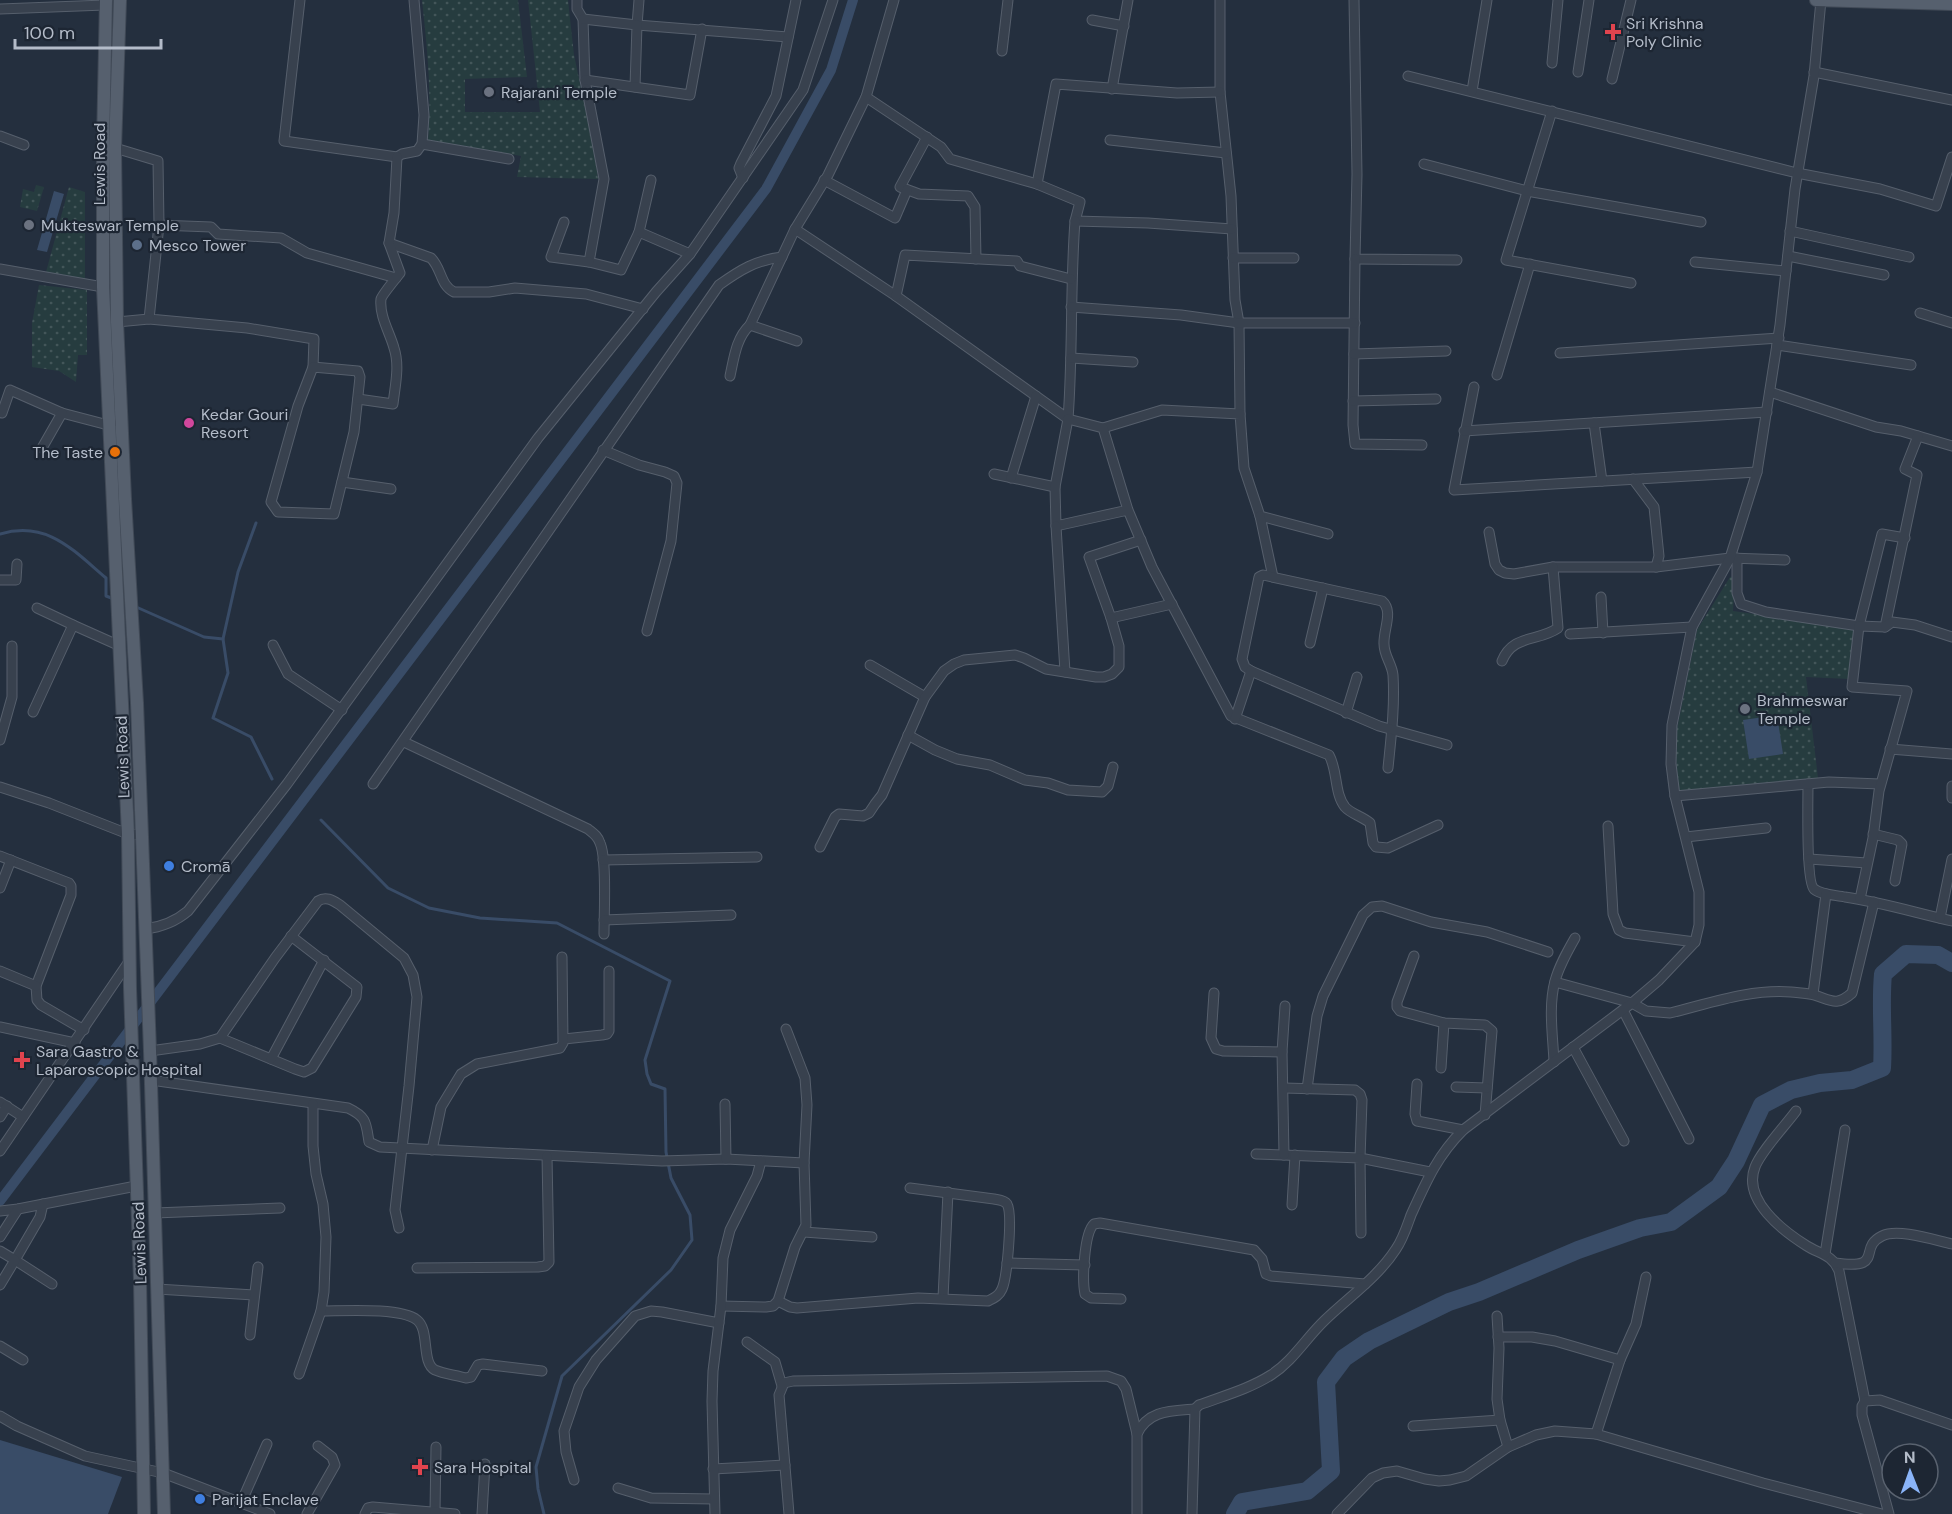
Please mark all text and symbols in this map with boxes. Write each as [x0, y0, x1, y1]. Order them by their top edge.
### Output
scale bar [15, 12, 160, 50]
place label: Sri Krishna Poly Clinic [1626, 13, 1704, 52]
text: 100 m [24, 21, 75, 45]
marker: Sri Krishna Poly Clinic [1604, 23, 1622, 41]
place label: Rajarani Temple [501, 82, 617, 103]
marker: Rajarani Temple [482, 85, 496, 99]
street label: Lewis Road [89, 123, 110, 205]
place label: Mukteswar Temple [41, 215, 179, 236]
marker: Mukteswar Temple [22, 218, 36, 232]
place label: Mesco Tower [149, 235, 246, 256]
marker: Mesco Tower [130, 238, 144, 252]
place label: Kedar Gouri Resort [201, 404, 288, 443]
marker: Kedar Gouri Resort [182, 416, 196, 430]
place label: The Taste [32, 442, 103, 463]
marker: The Taste [108, 445, 122, 459]
place label: Brahmeswar Temple [1757, 690, 1848, 729]
marker: Brahmeswar Temple [1738, 702, 1752, 716]
street label: Lewis Road [111, 715, 134, 799]
place label: Cromā [181, 856, 231, 877]
marker: Cromā [162, 859, 176, 873]
place label: Sara Gastro & Laparoscopic Hospital [36, 1041, 202, 1080]
marker: Sara Gastro & Laparoscopic Hospital [13, 1051, 31, 1069]
street label: Lewis Road [128, 1201, 151, 1285]
north arrow [1880, 1442, 1940, 1502]
text: N [1904, 1447, 1916, 1468]
place label: Sara Hospital [434, 1457, 532, 1478]
marker: Sara Hospital [411, 1458, 429, 1476]
place label: Parijat Enclave [212, 1489, 319, 1510]
marker: Parijat Enclave [193, 1492, 207, 1506]

